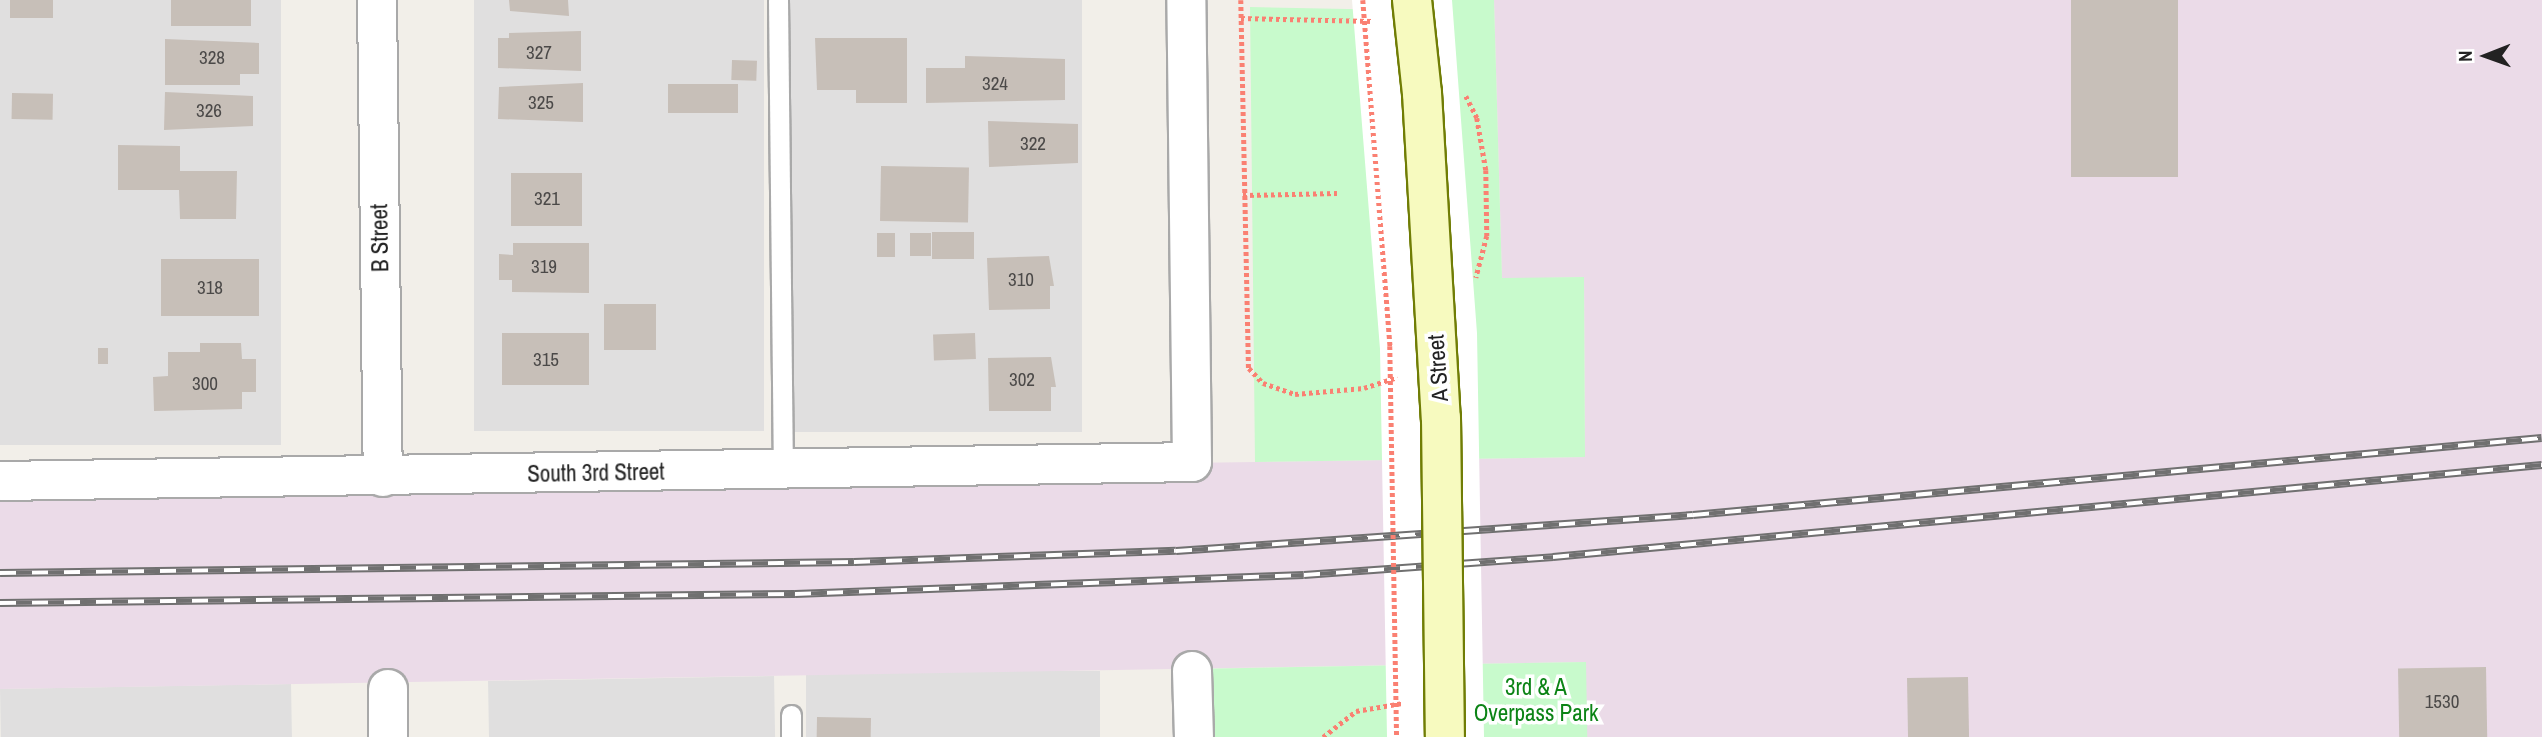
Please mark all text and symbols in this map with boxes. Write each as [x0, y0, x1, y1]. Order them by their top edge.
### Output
north arrow [2451, 21, 2521, 91]
house number: 327 [526, 42, 552, 64]
house number: 328 [199, 47, 225, 69]
text: N [2452, 51, 2478, 62]
house number: 324 [982, 73, 1008, 95]
house number: 325 [528, 92, 554, 114]
house number: 326 [196, 100, 222, 122]
house number: 322 [1020, 133, 1046, 155]
house number: 321 [534, 188, 560, 210]
street label: B Street [366, 204, 394, 272]
house number: 319 [531, 256, 557, 278]
house number: 310 [1008, 269, 1034, 291]
house number: 318 [197, 277, 223, 299]
street label: A Street [1422, 333, 1454, 403]
house number: 315 [533, 349, 559, 371]
house number: 302 [1009, 369, 1035, 391]
house number: 300 [192, 373, 218, 395]
street label: South 3rd Street [527, 458, 665, 488]
park label: 3rd & A Overpass Park [1474, 673, 1598, 727]
house number: 1530 [2425, 691, 2459, 713]

